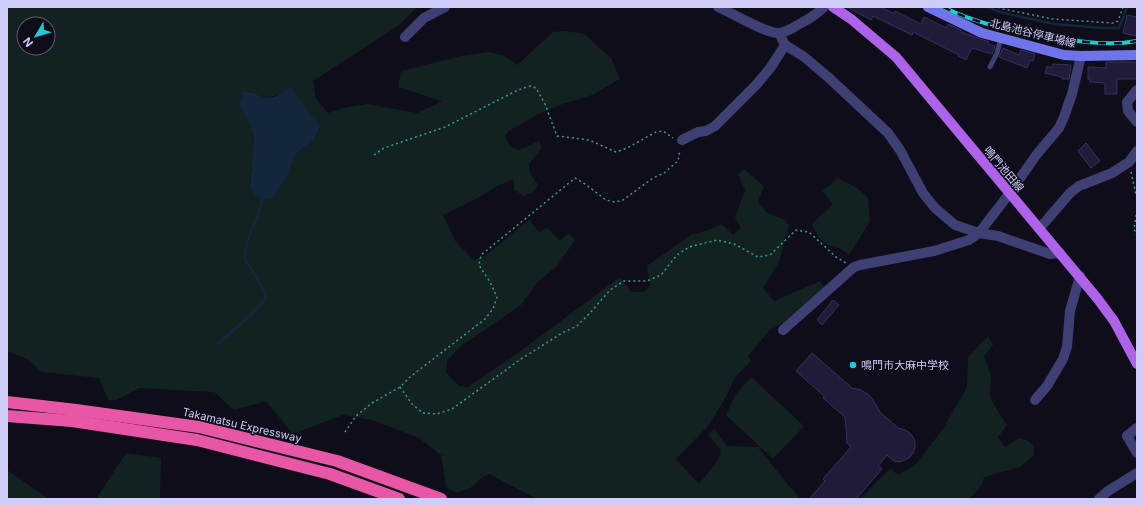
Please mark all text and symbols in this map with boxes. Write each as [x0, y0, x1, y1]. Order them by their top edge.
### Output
north arrow [16, 16, 56, 56]
street label: 北島池谷停車場線 [989, 16, 1077, 50]
text: N [20, 35, 36, 50]
street label: 鳴門池田線 [981, 143, 1027, 195]
place label: 鳴門市大麻中学校 [861, 358, 949, 372]
marker: 鳴門市大麻中学校 [848, 360, 858, 370]
street label: Takamatsu Expressway [181, 404, 303, 446]

